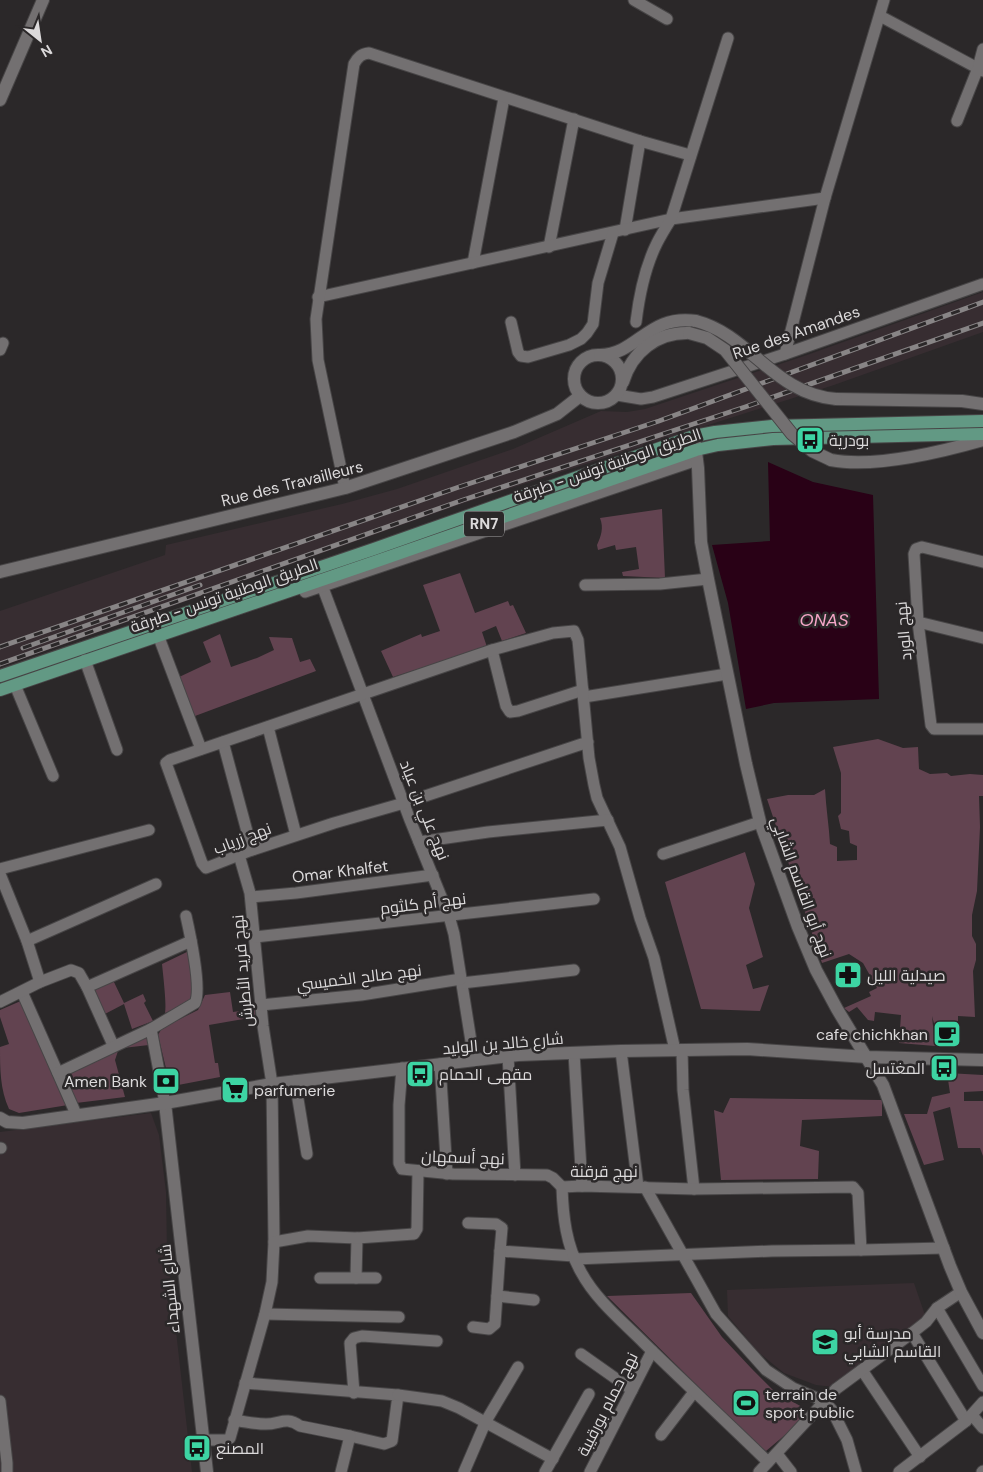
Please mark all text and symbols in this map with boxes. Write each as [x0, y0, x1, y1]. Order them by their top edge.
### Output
north arrow [15, 15, 65, 65]
text: N [38, 41, 55, 62]
street label: Rue des Amandes [730, 301, 863, 364]
street label: الطريق الوطنية تونس - طبرقة [510, 423, 704, 508]
bus stop icon: بودرية [795, 425, 825, 455]
place label: بودرية [829, 430, 869, 451]
street label: Rue des Travailleurs [219, 456, 365, 511]
road number: RN7 [464, 512, 504, 536]
street label: الطريق الوطنية تونس - طبرقة [127, 553, 321, 638]
street label: نهج الورد [890, 601, 918, 661]
water label: ONAS [800, 608, 849, 632]
street label: نهج علي بن عياد [392, 757, 454, 864]
street label: نهج أبو القاسم الشابي [763, 814, 837, 962]
street label: نهج زرياب [210, 818, 275, 860]
street label: Omar Khalfet [291, 855, 389, 888]
street label: نهج أم كلثوم [379, 888, 467, 920]
street label: نهج فريد الأطرش [227, 914, 259, 1028]
street label: نهج صالح الخميسي [295, 959, 423, 998]
pharmacy icon: صيدلية الليل [833, 960, 863, 990]
place label: صيدلية الليل [867, 965, 946, 986]
cafe icon: cafe chichkhan [932, 1019, 962, 1049]
place label: cafe chichkhan [816, 1024, 928, 1045]
street label: شارع خالد بن الوليد [442, 1028, 565, 1060]
bus stop icon: المغتسل [929, 1053, 959, 1083]
place label: المغتسل [866, 1058, 925, 1079]
bus stop icon: مقهى الحمام [405, 1059, 435, 1089]
place label: مقهى الحمام [439, 1064, 532, 1086]
bank icon: Amen Bank [151, 1066, 181, 1096]
place label: Amen Bank [64, 1071, 147, 1092]
supermarket icon: parfumerie [220, 1075, 250, 1105]
place label: parfumerie [254, 1080, 335, 1101]
street label: نهج أسمهان [421, 1146, 505, 1170]
street label: نهج قرقنة [570, 1161, 638, 1183]
street label: شارع الشهداء [154, 1243, 186, 1335]
place label: مدرسة أبو القاسم الشابي [844, 1323, 941, 1365]
school or university icon: مدرسة أبو القاسم الشابي [810, 1327, 840, 1357]
street label: نهج حمام بورقيبة [572, 1349, 644, 1460]
place label: terrain de sport public [765, 1384, 855, 1423]
sports icon: terrain de sport public [731, 1388, 761, 1418]
bus stop icon: المصنع [182, 1433, 212, 1463]
place label: المصنع [216, 1438, 264, 1460]

